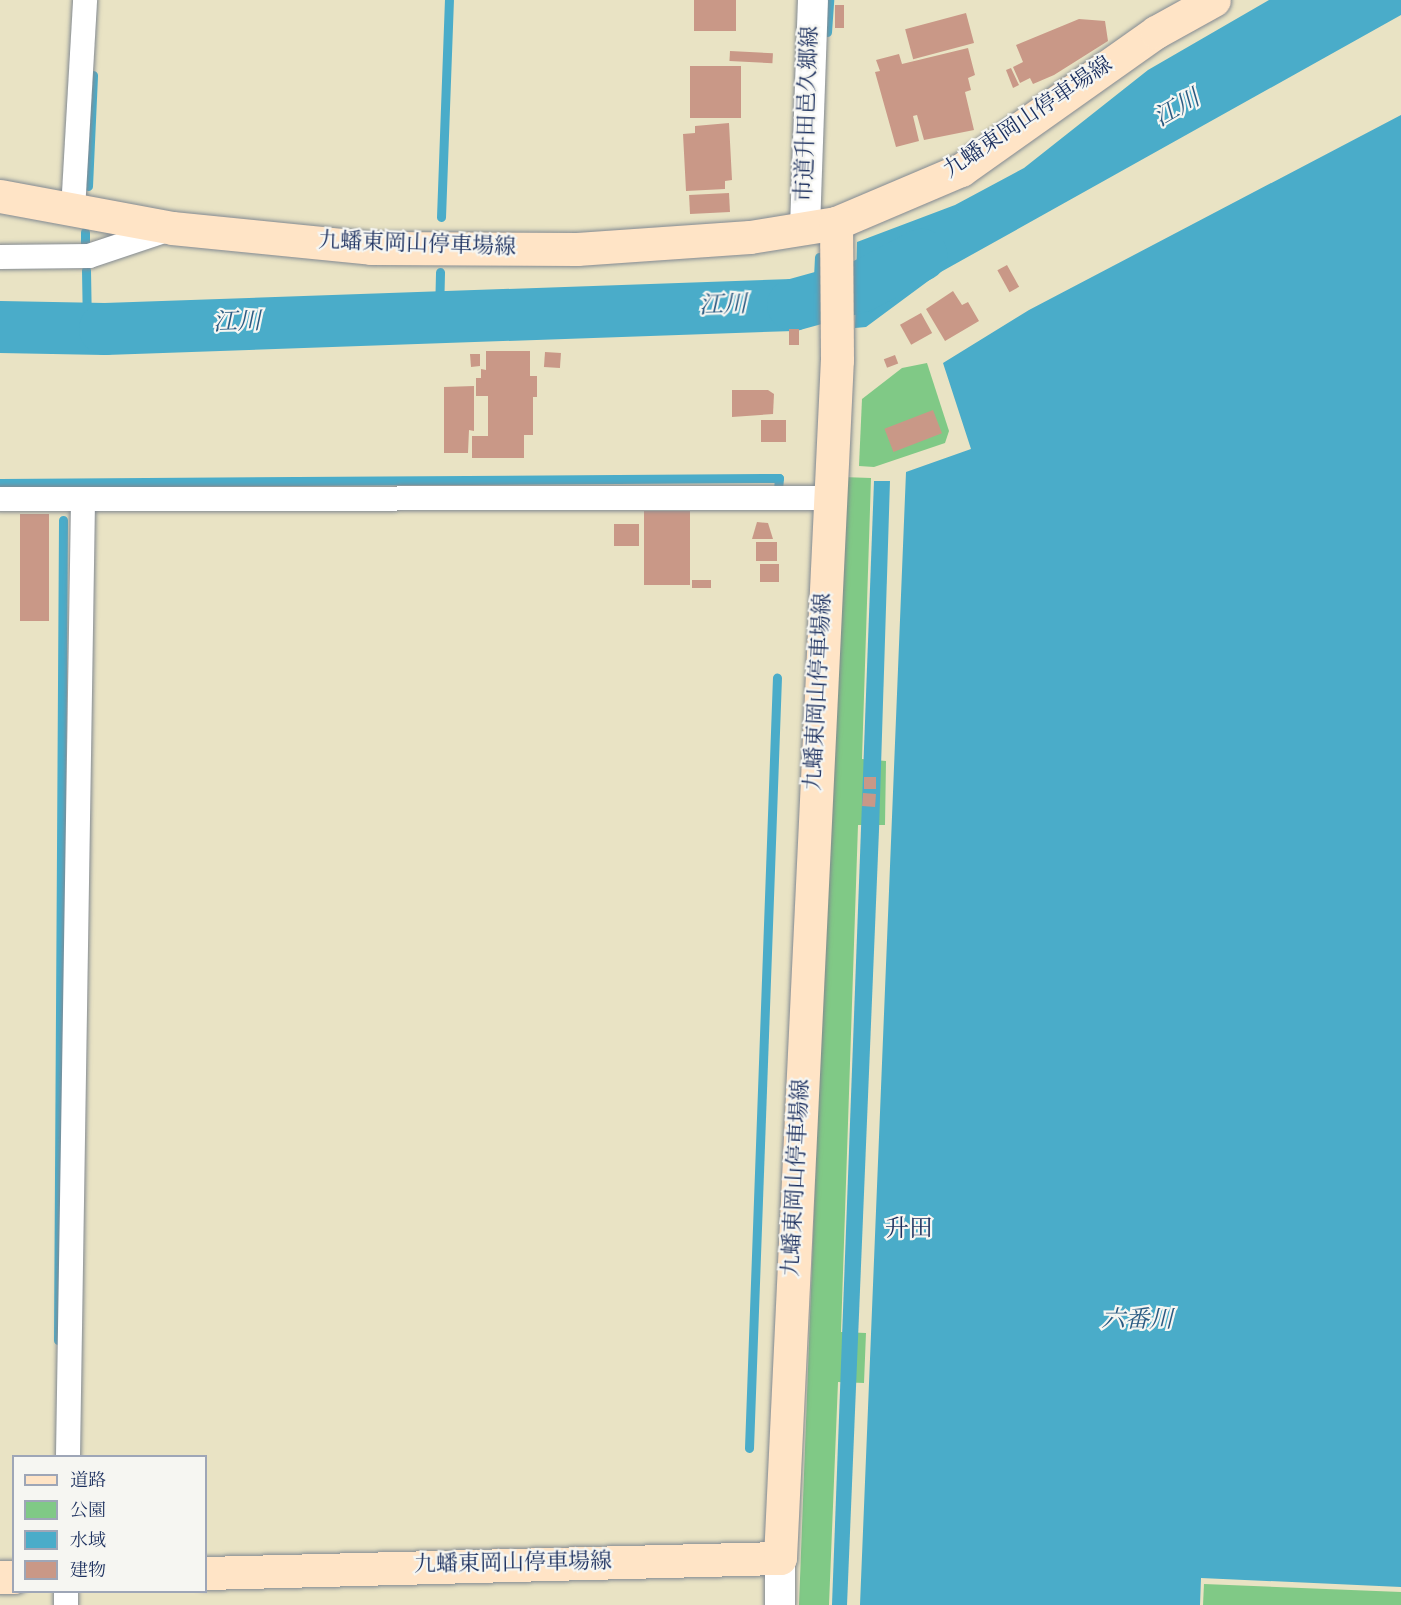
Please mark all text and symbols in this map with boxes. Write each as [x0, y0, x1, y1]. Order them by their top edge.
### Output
street label: 市道升田邑久郷線 [793, 26, 825, 202]
street label: 九蟠東岡山停車場線 [940, 53, 1118, 185]
water label: 江川 [1150, 86, 1206, 134]
street label: 九蟠東岡山停車場線 [318, 229, 516, 263]
water label: 江川 [699, 292, 747, 322]
water label: 江川 [213, 309, 261, 339]
street label: 九蟠東岡山停車場線 [802, 592, 838, 792]
street label: 九蟠東岡山停車場線 [780, 1078, 816, 1278]
district label: 升田 [885, 1217, 933, 1245]
water label: 六番川 [1101, 1308, 1173, 1336]
legend [12, 1455, 207, 1593]
text: 道路 [70, 1469, 106, 1495]
text: 公園 [70, 1499, 106, 1525]
text: 水域 [70, 1529, 106, 1555]
street label: 九蟠東岡山停車場線 [414, 1550, 612, 1580]
text: 建物 [70, 1559, 106, 1585]

